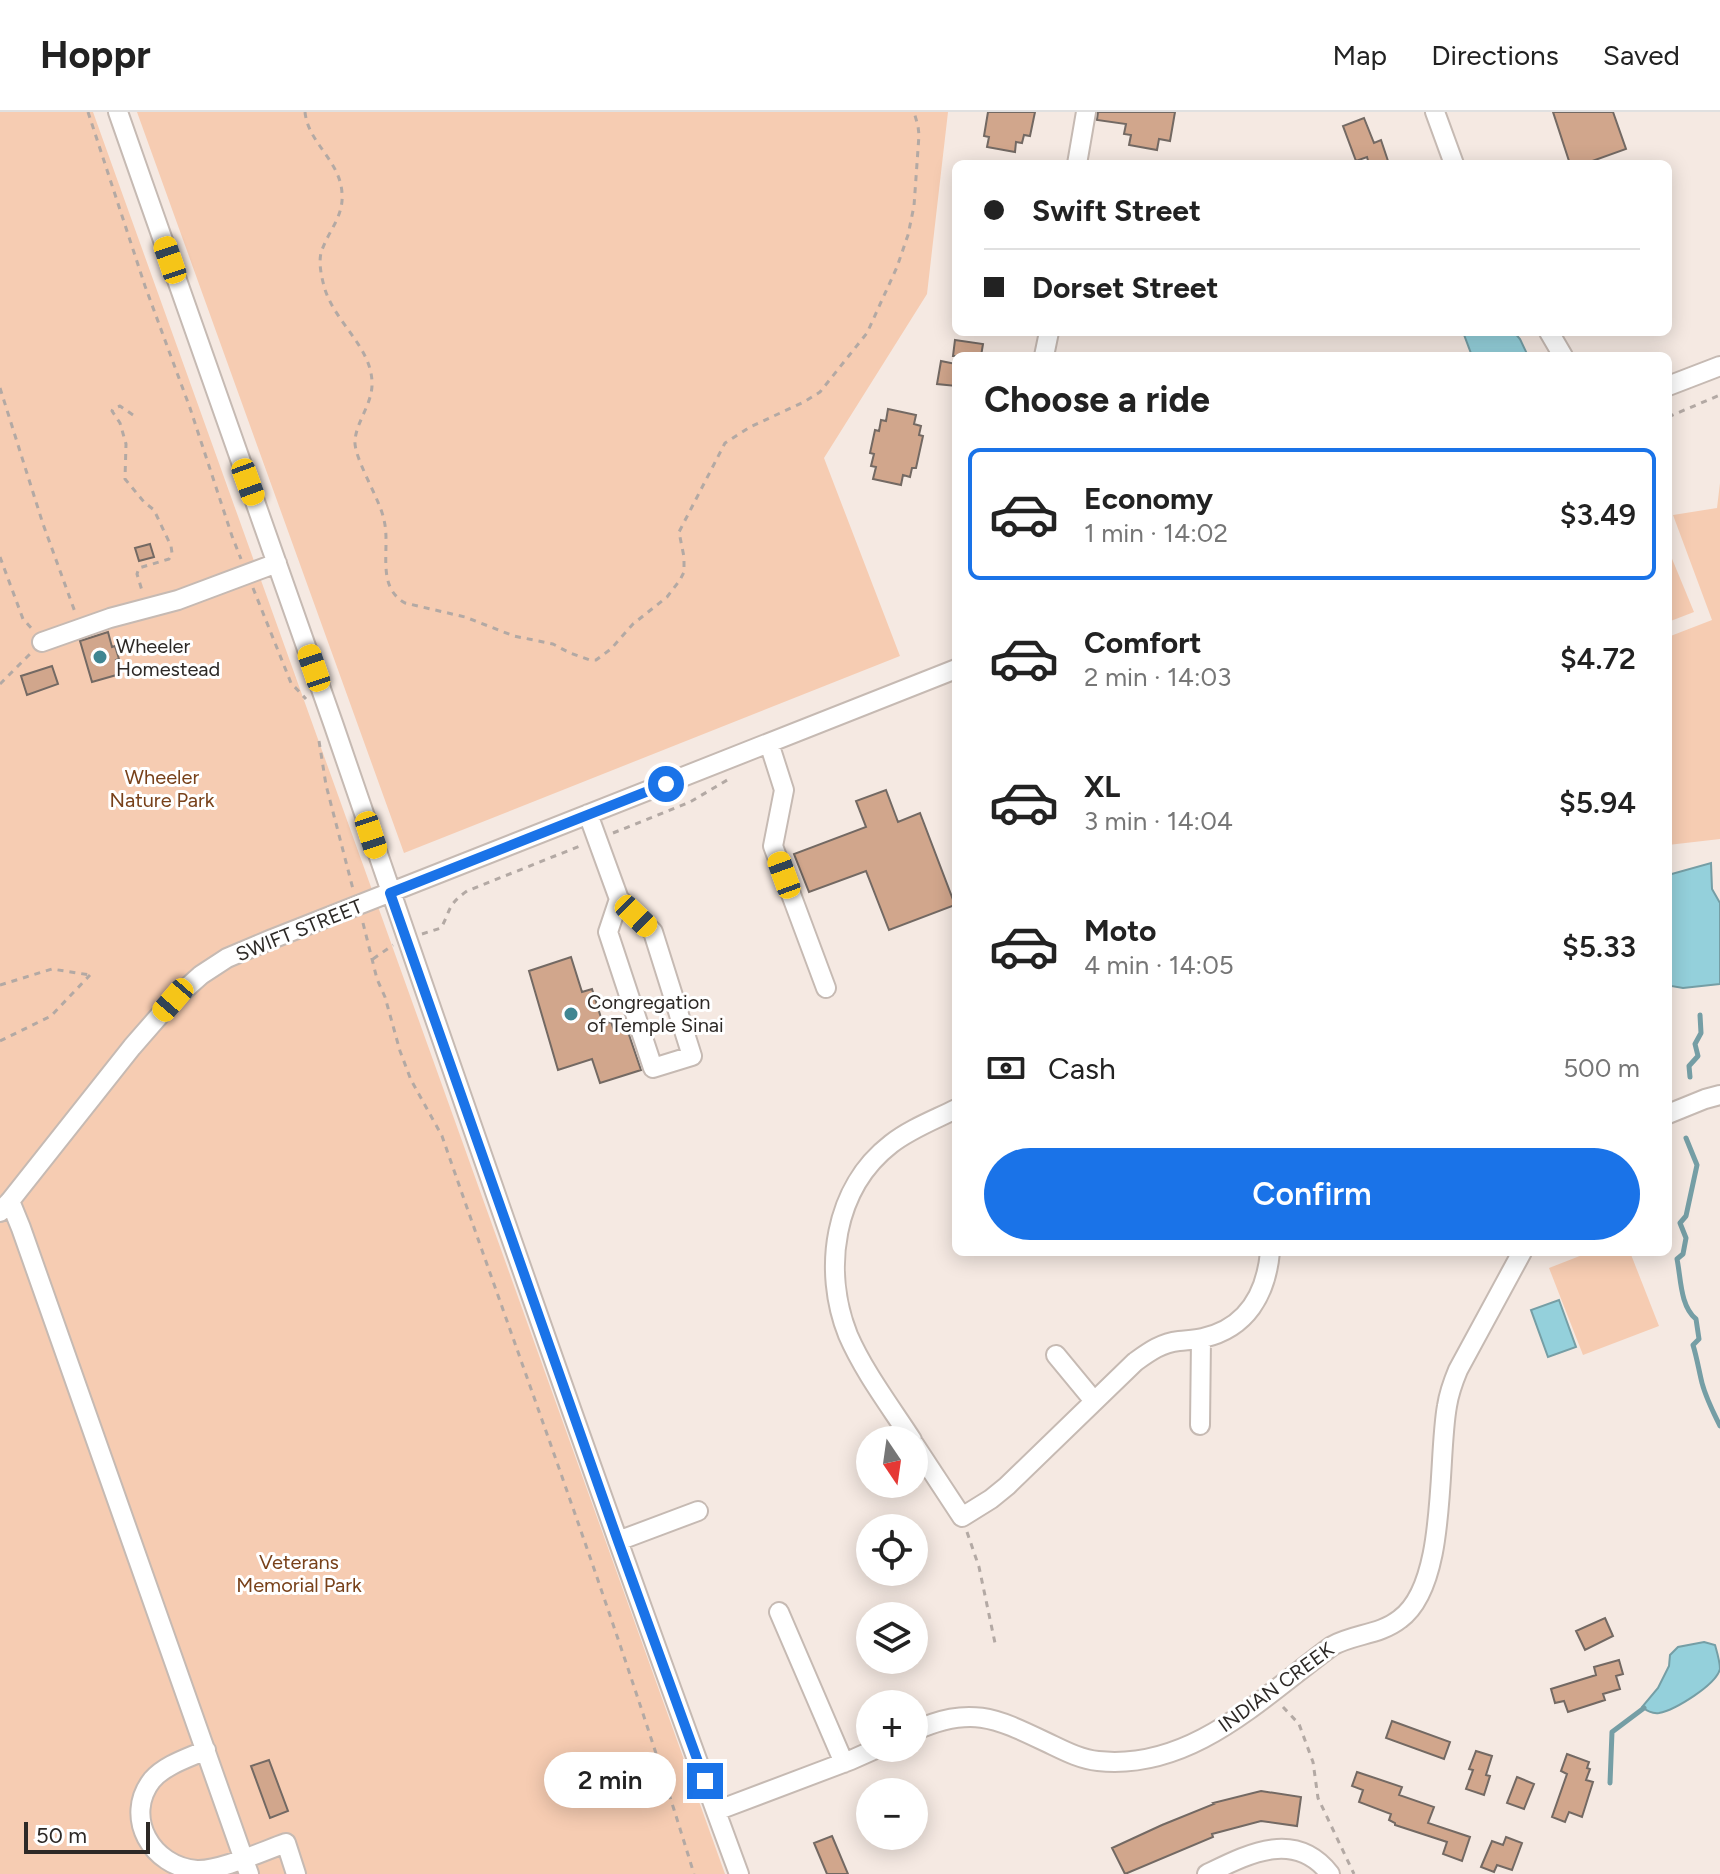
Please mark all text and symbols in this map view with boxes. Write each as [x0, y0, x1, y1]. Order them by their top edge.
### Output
text: Hoppr [40, 32, 151, 78]
text: Map [1333, 38, 1387, 72]
text: Directions [1431, 38, 1559, 72]
text: Saved [1603, 38, 1680, 72]
text: Swift Street [1032, 192, 1201, 229]
car [151, 233, 189, 287]
text: Dorset Street [1032, 269, 1219, 306]
text: Choose a ride [984, 378, 1210, 421]
car [229, 455, 267, 509]
icon: car [988, 478, 1060, 550]
text: Economy [1084, 480, 1213, 517]
text: $3.49 [1560, 496, 1636, 533]
text: 1 min · 14:02 [1084, 517, 1228, 549]
icon: car [988, 622, 1060, 694]
text: Comfort [1084, 624, 1202, 661]
place label: Wheeler Homestead [116, 634, 220, 681]
text: $4.72 [1560, 640, 1636, 677]
car [295, 641, 333, 695]
marker: Wheeler Homestead [91, 648, 109, 666]
text: 2 min · 14:03 [1084, 661, 1231, 693]
park label: Wheeler Nature Park [109, 765, 215, 812]
route start [648, 766, 684, 802]
icon: car [988, 766, 1060, 838]
text: XL [1084, 768, 1120, 805]
text: $5.94 [1559, 784, 1636, 821]
text: 3 min · 14:04 [1084, 805, 1233, 837]
car [352, 808, 390, 862]
car [765, 848, 803, 902]
car [610, 891, 662, 941]
street label: SWIFT STREET [232, 894, 366, 966]
icon: car [988, 910, 1060, 982]
text: Moto [1084, 912, 1156, 949]
text: $5.33 [1562, 928, 1636, 965]
text: 4 min · 14:05 [1084, 949, 1234, 981]
car [148, 974, 198, 1026]
place label: Congregation of Temple Sinai [587, 990, 724, 1037]
marker: Congregation of Temple Sinai [562, 1005, 580, 1023]
icon: cash [984, 1046, 1028, 1090]
text: Cash [1048, 1050, 1116, 1087]
text: 500 m [1563, 1052, 1640, 1084]
button: Confirm [984, 1148, 1640, 1240]
north arrow [856, 1426, 928, 1498]
map controls [856, 1426, 928, 1850]
button: locate [856, 1514, 928, 1586]
park label: Veterans Memorial Park [236, 1550, 362, 1597]
button: layers [856, 1602, 928, 1674]
street label: INDIAN CREEK [1214, 1637, 1339, 1737]
button: + [856, 1690, 928, 1762]
callout: 2 min [545, 1753, 677, 1809]
route end [687, 1763, 723, 1799]
text: 2 min [578, 1764, 642, 1796]
button: − [856, 1778, 928, 1850]
scale bar [24, 1818, 150, 1854]
text: 50 m [36, 1822, 87, 1849]

